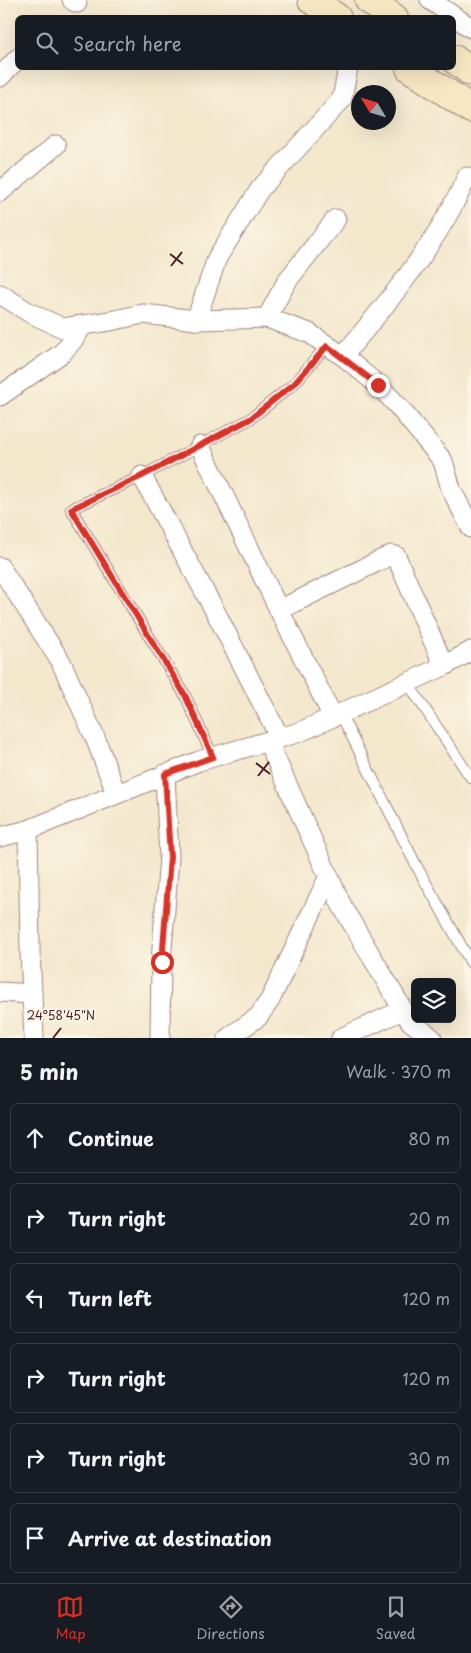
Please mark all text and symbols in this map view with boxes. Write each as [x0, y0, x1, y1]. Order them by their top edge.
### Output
search box [15, 15, 456, 70]
icon: search [33, 29, 61, 57]
text: Search here [73, 29, 182, 57]
north arrow [351, 85, 396, 130]
route end [367, 374, 390, 397]
route start [151, 951, 174, 974]
map controls [411, 978, 456, 1023]
button: layers [411, 978, 456, 1023]
text: 24°58'45"N [27, 1006, 95, 1024]
text: 5 min [20, 1055, 78, 1087]
text: Walk · 370 m [346, 1059, 451, 1083]
icon: ahead [21, 1124, 49, 1152]
text: Continue [68, 1124, 154, 1152]
text: 80 m [408, 1126, 450, 1150]
icon: right [21, 1204, 49, 1232]
text: Turn right [68, 1204, 166, 1232]
text: 20 m [409, 1206, 450, 1230]
icon: left [21, 1284, 49, 1312]
text: Turn left [68, 1284, 152, 1312]
text: 120 m [403, 1286, 450, 1310]
icon: right [21, 1364, 49, 1392]
text: Turn right [68, 1364, 166, 1392]
text: 120 m [403, 1366, 450, 1390]
icon: right [21, 1444, 49, 1472]
text: Turn right [68, 1444, 166, 1472]
text: 30 m [408, 1446, 450, 1470]
icon: arrive [21, 1524, 49, 1552]
text: Arrive at destination [68, 1524, 272, 1552]
tab: Map [56, 1593, 85, 1644]
tab: Directions [197, 1593, 265, 1644]
tab: Saved [376, 1593, 415, 1644]

